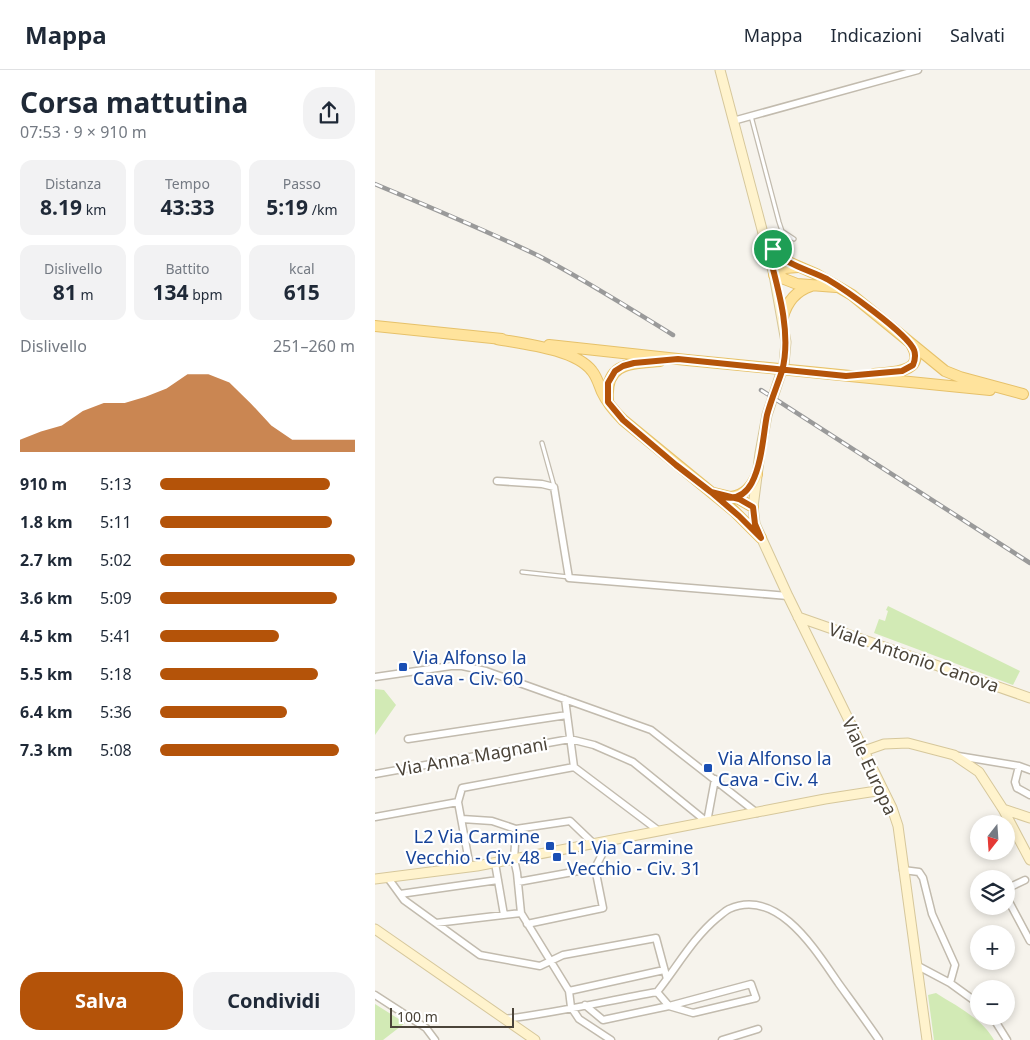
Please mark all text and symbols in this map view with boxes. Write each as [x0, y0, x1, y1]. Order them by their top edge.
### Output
text: Mappa [25, 18, 107, 51]
text: Mappa [744, 23, 803, 47]
text: Indicazioni [831, 23, 922, 47]
text: Salvati [950, 23, 1005, 47]
text: Corsa mattutina [20, 83, 248, 121]
button: share [303, 87, 355, 139]
text: 07:53 · 9 × 910 m [20, 121, 147, 143]
text: Distanza [45, 174, 101, 193]
text: Tempo [165, 174, 210, 193]
text: Passo [283, 174, 321, 193]
text: 8.19 [40, 193, 82, 221]
text: 43:33 [161, 193, 214, 221]
text: 5:19 [266, 193, 308, 221]
text: km [82, 200, 106, 219]
text: /km [308, 200, 338, 219]
pin [752, 228, 794, 270]
icon: arrive [759, 235, 787, 263]
text: Dislivello [44, 259, 102, 278]
text: Battito [165, 259, 210, 278]
text: kcal [289, 259, 315, 278]
text: 81 [53, 278, 77, 306]
text: 134 [152, 278, 189, 306]
text: 615 [284, 278, 320, 306]
text: m [77, 285, 94, 304]
text: bpm [189, 285, 222, 304]
text: Dislivello [20, 335, 87, 357]
text: 251–260 m [273, 335, 355, 357]
text: 910 m [20, 473, 67, 495]
text: 5:13 [100, 473, 132, 495]
text: 1.8 km [20, 511, 72, 533]
text: 5:11 [100, 511, 132, 533]
text: 2.7 km [20, 549, 72, 571]
text: 5:02 [100, 549, 132, 571]
text: 3.6 km [20, 587, 72, 609]
text: 5:09 [100, 587, 132, 609]
street label: Viale Antonio Canova [826, 617, 1002, 697]
text: 4.5 km [20, 625, 72, 647]
text: 5:41 [100, 625, 132, 647]
place label: Via Alfonso la Cava - Civ. 60 [413, 645, 527, 690]
marker: Via Alfonso la Cava - Civ. 60 [397, 661, 409, 673]
text: 5.5 km [20, 663, 72, 685]
text: 5:18 [100, 663, 132, 685]
text: 6.4 km [20, 701, 72, 723]
text: 5:36 [100, 701, 132, 723]
street label: Viale Europa [837, 713, 903, 819]
street label: Via Anna Magnani [394, 731, 550, 781]
text: 7.3 km [20, 739, 72, 761]
text: 5:08 [100, 739, 132, 761]
place label: Via Alfonso la Cava - Civ. 4 [718, 746, 832, 791]
marker: Via Alfonso la Cava - Civ. 4 [702, 762, 714, 774]
north arrow [970, 815, 1015, 860]
map controls [970, 815, 1015, 1025]
place label: L2 Via Carmine Vecchio - Civ. 48 [406, 824, 540, 869]
place label: L1 Via Carmine Vecchio - Civ. 31 [567, 835, 701, 880]
marker: L2 Via Carmine Vecchio - Civ. 48 [544, 840, 556, 852]
marker: L1 Via Carmine Vecchio - Civ. 31 [551, 851, 563, 863]
button: layers [970, 870, 1015, 915]
button: + [970, 925, 1015, 970]
button: Salva [20, 972, 183, 1030]
button: Condividi [193, 972, 355, 1030]
button: − [970, 980, 1015, 1025]
scale bar [390, 1005, 514, 1028]
text: 100 m [397, 1007, 438, 1026]

